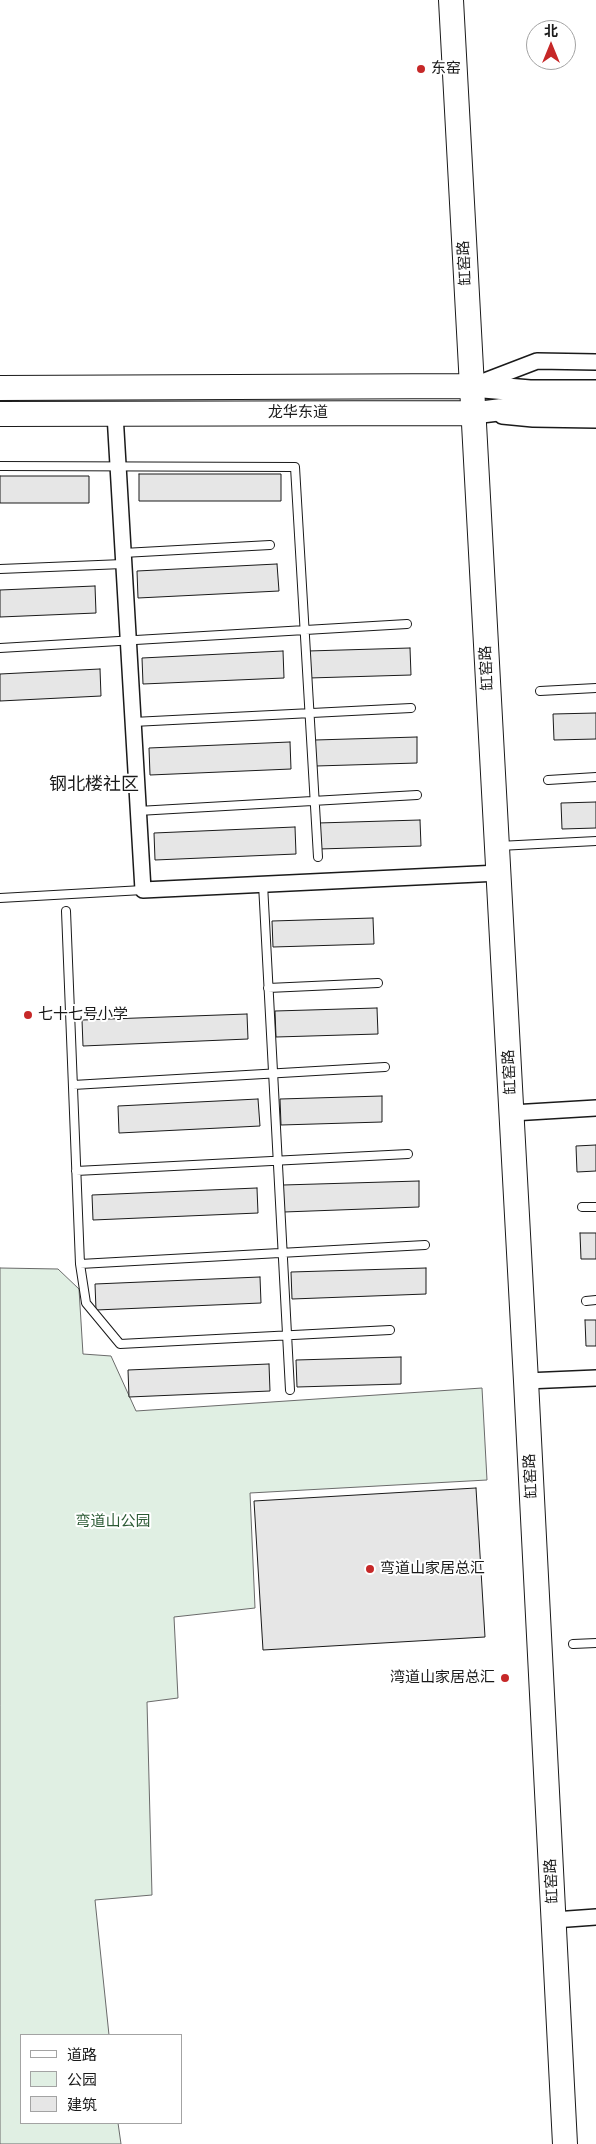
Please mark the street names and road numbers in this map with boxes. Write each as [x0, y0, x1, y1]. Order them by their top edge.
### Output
street label: 缸窑路 [455, 240, 475, 286]
street label: 龙华东道 [268, 404, 328, 422]
street label: 缸窑路 [477, 645, 497, 691]
street label: 缸窑路 [500, 1049, 520, 1095]
street label: 缸窑路 [521, 1453, 541, 1499]
street label: 缸窑路 [542, 1858, 562, 1904]

